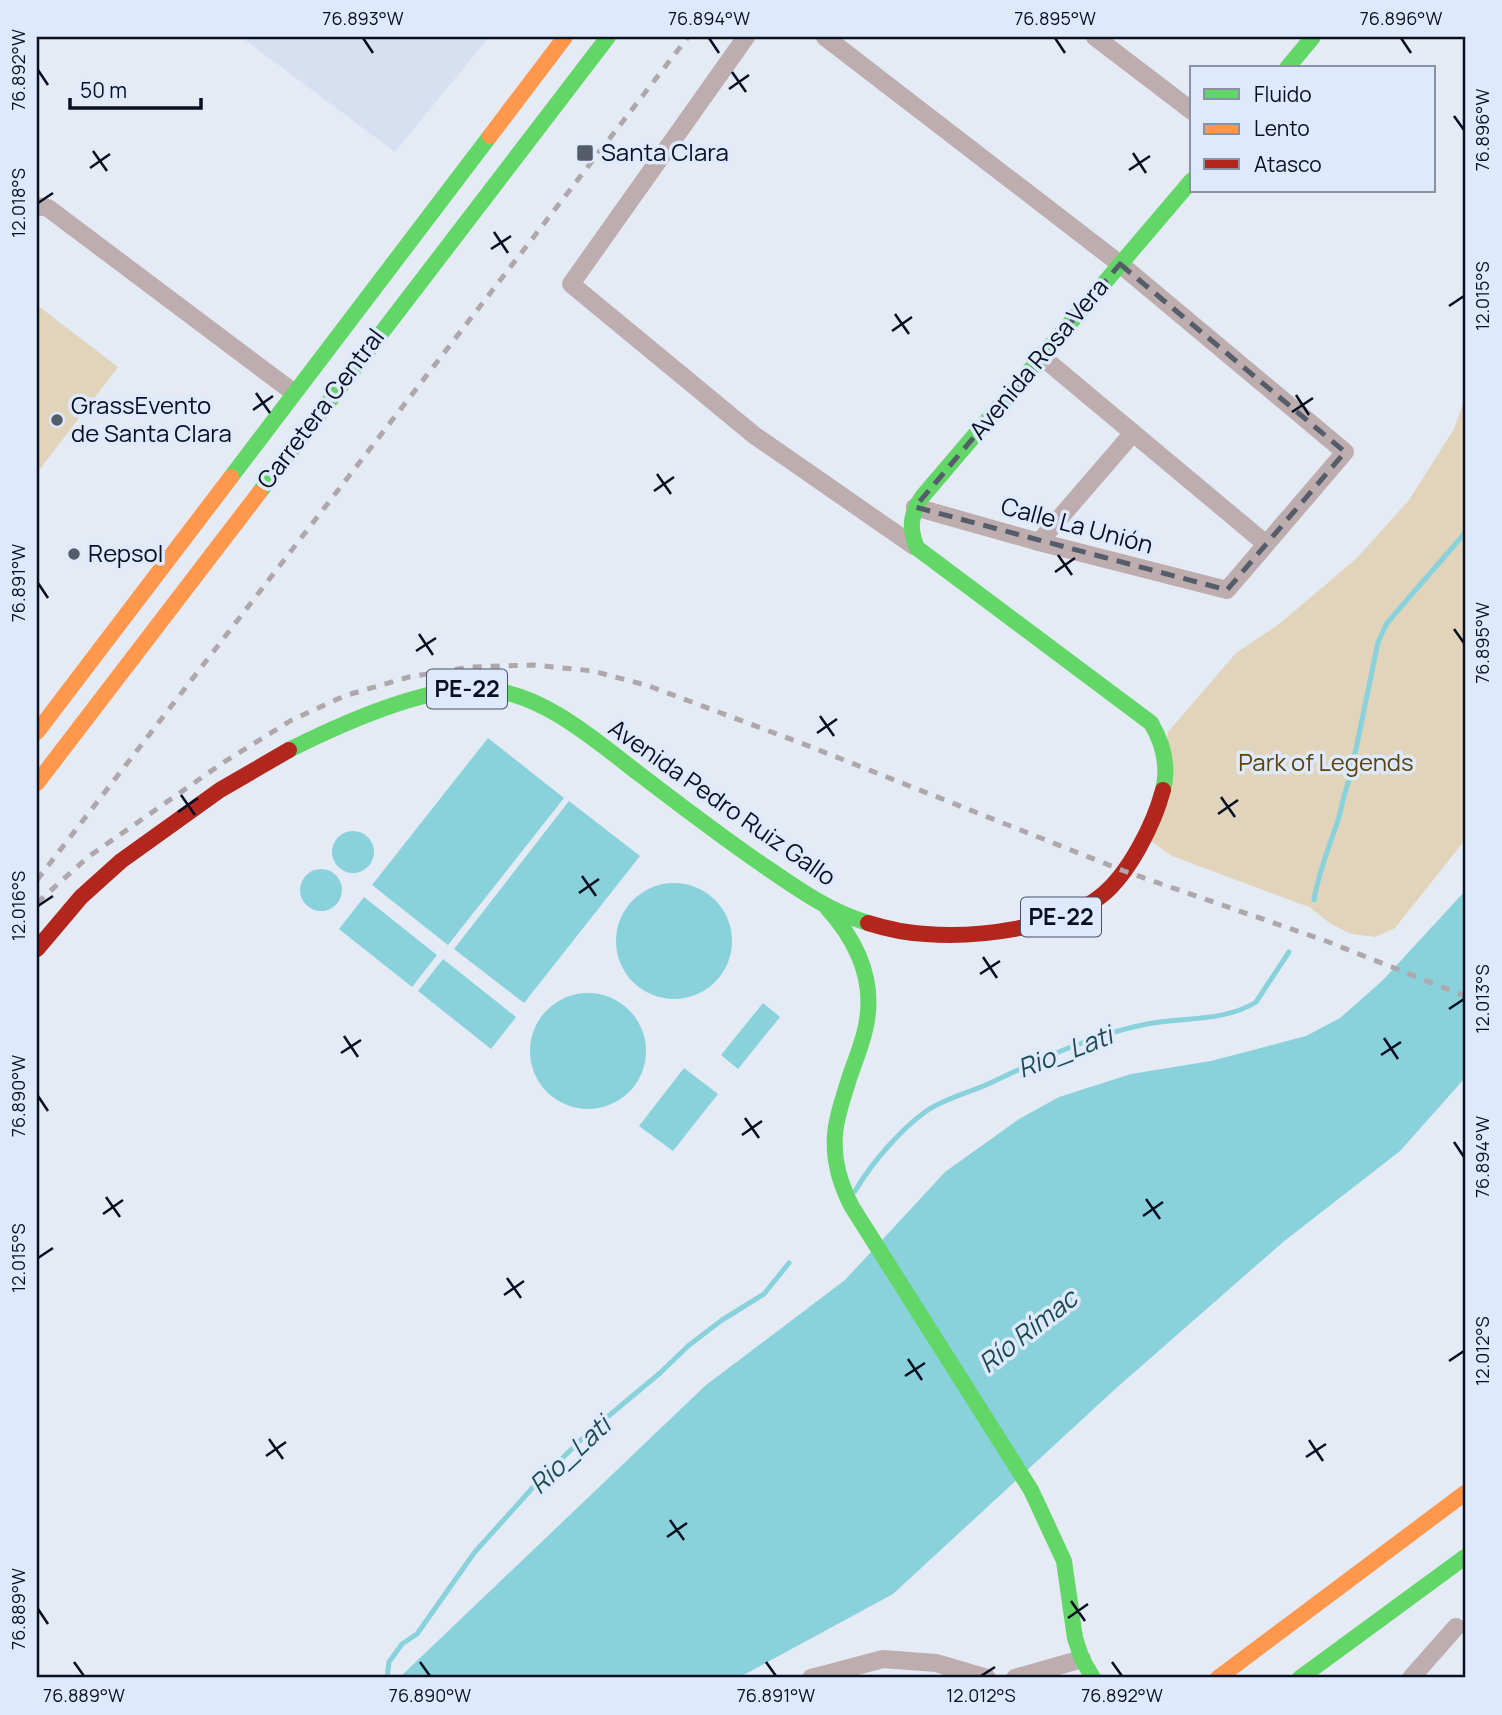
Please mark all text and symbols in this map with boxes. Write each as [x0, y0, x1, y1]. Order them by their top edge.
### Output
text: 76.893°W [322, 6, 404, 30]
text: 76.894°W [668, 6, 750, 30]
text: 76.895°W [1014, 6, 1096, 30]
text: 76.896°W [1360, 6, 1442, 30]
text: 76.892°W [6, 29, 30, 111]
scale bar [70, 66, 201, 110]
legend [1190, 66, 1436, 192]
text: 50 m [80, 76, 127, 104]
text: Fluido [1254, 80, 1312, 108]
text: 76.896°W [1470, 89, 1494, 171]
text: Lento [1254, 114, 1310, 142]
place label: Santa Clara [601, 135, 729, 168]
marker: Santa Clara [575, 143, 595, 163]
text: Atasco [1254, 150, 1322, 178]
text: 12.018°S [6, 168, 30, 238]
text: 12.015°S [1470, 261, 1494, 331]
street label: Avenida Rosa Vera [961, 271, 1115, 445]
street label: Carretera Central [249, 321, 391, 495]
place label: GrassEvento de Santa Clara [71, 388, 232, 449]
marker: GrassEvento de Santa Clara [49, 412, 65, 428]
street label: Calle La Unión [998, 488, 1157, 561]
place label: Repsol [88, 536, 163, 569]
text: 76.891°W [6, 544, 30, 622]
marker: Repsol [66, 546, 82, 562]
text: 76.895°W [1470, 602, 1494, 684]
road number: PE-22 [427, 670, 507, 708]
street label: Avenida Pedro Ruiz Gallo [603, 711, 843, 893]
park label: Park of Legends [1238, 745, 1414, 778]
text: 12.016°S [6, 871, 30, 941]
road number: PE-22 [1021, 898, 1101, 936]
text: 12.013°S [1470, 965, 1494, 1034]
water label: Rio_Lati [1012, 1015, 1120, 1086]
text: 76.890°W [6, 1055, 30, 1137]
text: 76.894°W [1470, 1116, 1494, 1198]
text: 12.015°S [6, 1223, 30, 1293]
water label: Río Rímac [970, 1279, 1086, 1380]
text: 12.012°S [1470, 1316, 1494, 1386]
water label: Rio_Lati [521, 1405, 620, 1501]
text: 76.889°W [6, 1568, 30, 1650]
text: 76.889°W [43, 1683, 125, 1707]
text: 76.890°W [389, 1683, 471, 1707]
text: 76.891°W [737, 1683, 815, 1707]
text: 12.012°S [946, 1683, 1016, 1707]
text: 76.892°W [1081, 1683, 1163, 1707]

